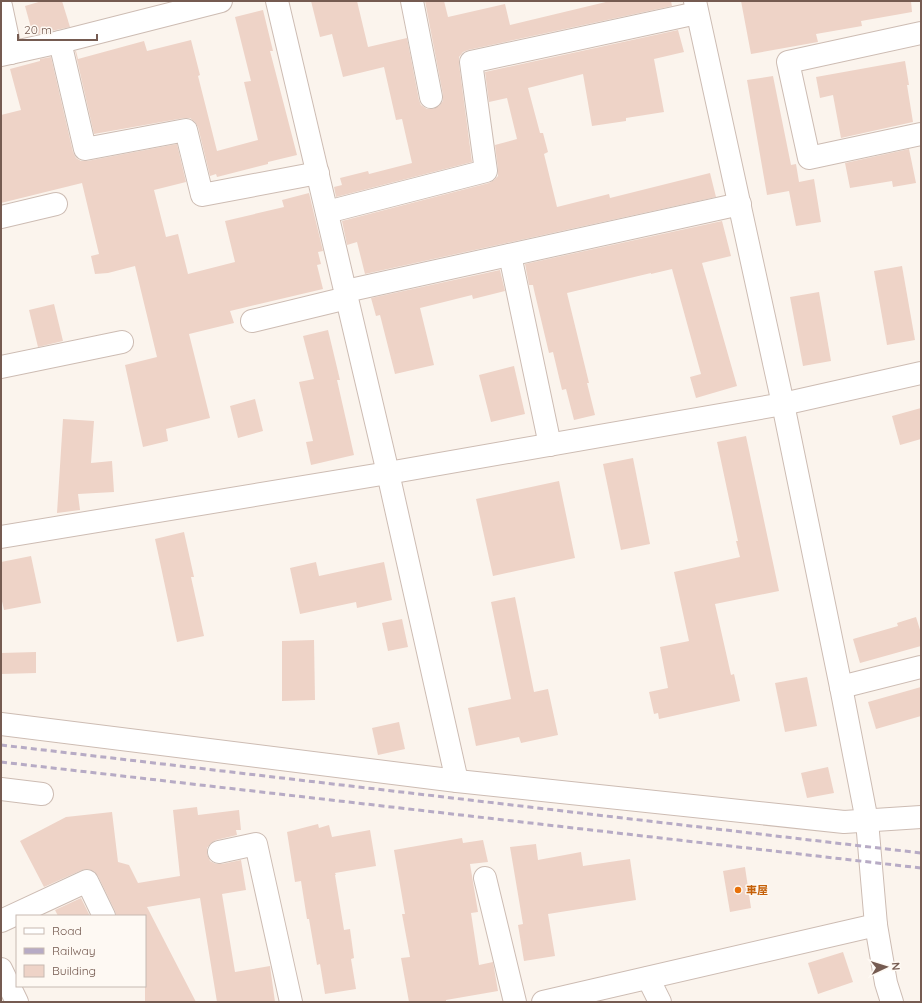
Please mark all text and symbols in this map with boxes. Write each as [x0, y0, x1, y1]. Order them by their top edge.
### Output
scale bar [18, 16, 97, 42]
text: 20 m [24, 22, 52, 37]
place label: 車屋 [746, 883, 768, 897]
marker: 車屋 [733, 885, 743, 895]
legend [16, 915, 146, 987]
text: Road [52, 923, 82, 938]
text: Railway [52, 943, 96, 958]
north arrow [866, 947, 906, 987]
text: N [889, 962, 903, 971]
text: Building [52, 963, 96, 978]

